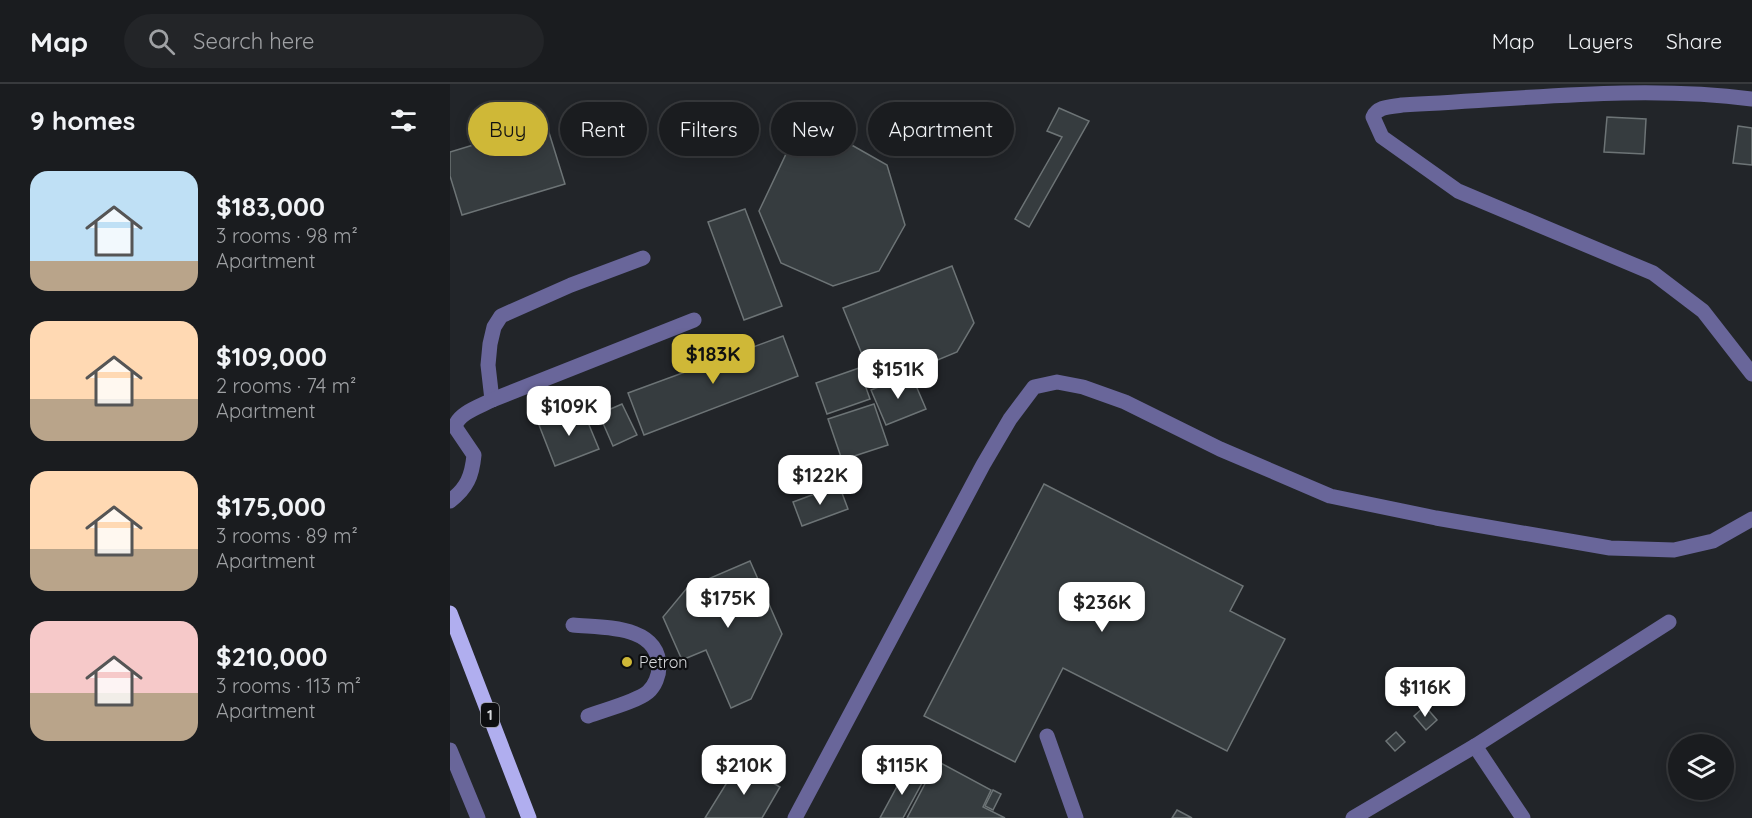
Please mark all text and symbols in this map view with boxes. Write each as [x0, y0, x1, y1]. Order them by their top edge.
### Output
search box [124, 14, 544, 68]
text: Map [30, 24, 88, 59]
icon: search [145, 25, 178, 58]
text: Search here [193, 27, 315, 55]
text: Map [1492, 28, 1535, 54]
text: Layers [1568, 28, 1633, 54]
text: Share [1666, 28, 1722, 54]
chip: Buy [468, 102, 548, 156]
chip: Rent [560, 102, 647, 156]
chip: Filters [659, 102, 759, 156]
chip: New [771, 102, 856, 156]
chip: Apartment [868, 102, 1014, 156]
text: 9 homes [30, 104, 135, 137]
icon: filters [387, 104, 420, 137]
text: $183,000 [216, 190, 325, 223]
icon: home [78, 195, 150, 267]
text: 3 rooms · 98 m² [216, 223, 358, 248]
text: Apartment [216, 248, 316, 273]
pin: $183K [671, 334, 755, 385]
text: $109,000 [216, 340, 327, 373]
text: $183K [686, 341, 740, 366]
icon: home [78, 345, 150, 417]
pin: $151K [856, 349, 940, 400]
text: $151K [872, 356, 924, 381]
text: 2 rooms · 74 m² [216, 373, 356, 398]
pin: $109K [527, 386, 611, 437]
text: $109K [541, 393, 597, 418]
text: Apartment [216, 398, 316, 423]
pin: $122K [778, 455, 862, 506]
text: $122K [792, 462, 848, 487]
text: $175,000 [216, 490, 326, 523]
icon: home [78, 495, 150, 567]
text: 3 rooms · 89 m² [216, 523, 358, 548]
text: Apartment [216, 548, 316, 573]
pin: $175K [686, 578, 770, 629]
pin: $236K [1060, 582, 1144, 633]
text: $175K [700, 585, 756, 610]
text: $236K [1073, 589, 1131, 614]
text: $210,000 [216, 640, 327, 673]
icon: home [78, 645, 150, 717]
place label: Petron [639, 652, 688, 672]
marker: Petron [620, 655, 634, 669]
pin: $116K [1383, 667, 1467, 718]
text: 3 rooms · 113 m² [216, 673, 361, 698]
text: $116K [1399, 674, 1451, 699]
text: Apartment [216, 698, 316, 723]
road number: 1 [481, 703, 499, 727]
map controls [1668, 734, 1734, 800]
button: layers [1668, 734, 1734, 800]
pin: $210K [702, 745, 786, 796]
pin: $115K [860, 745, 944, 796]
text: $210K [716, 752, 772, 777]
text: $115K [876, 752, 928, 777]

